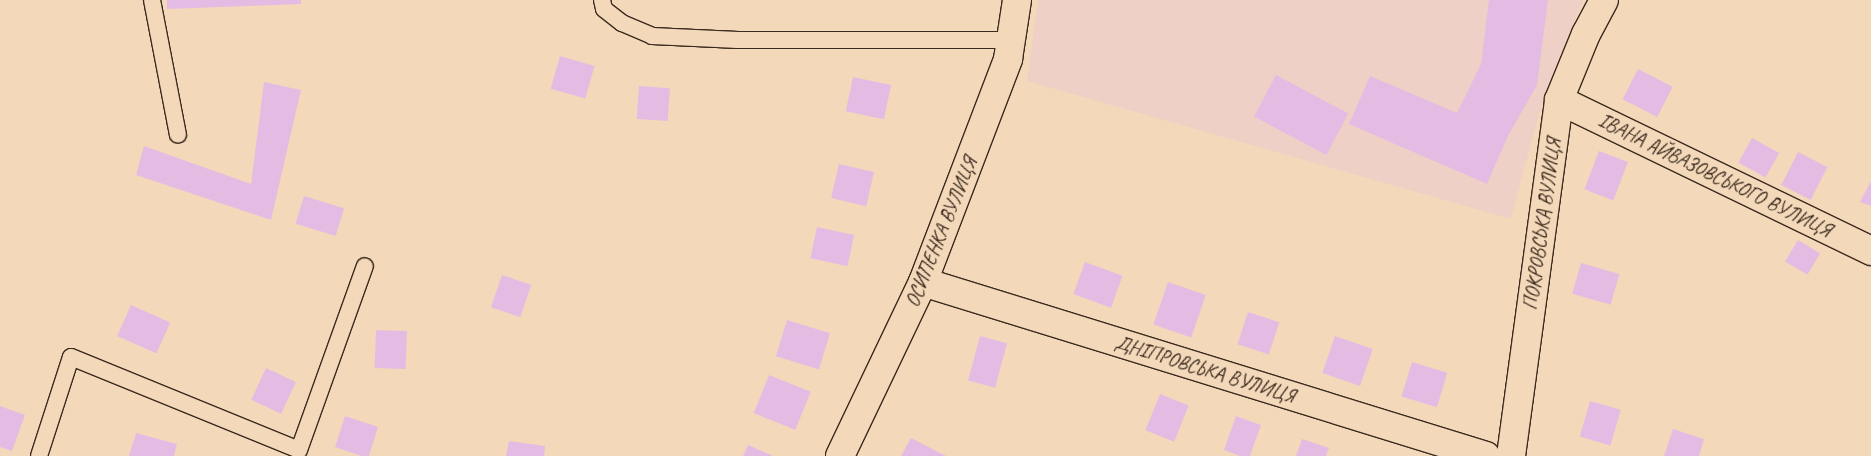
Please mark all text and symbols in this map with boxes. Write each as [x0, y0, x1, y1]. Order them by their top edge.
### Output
street label: ІВАНА АЙВАЗОВСЬКОГО ВУЛИЦЯ [1595, 108, 1835, 242]
street label: ПОКРОВСЬКА ВУЛИЦЯ [1518, 137, 1566, 311]
street label: ОСИПЕНКА ВУЛИЦЯ [900, 154, 982, 310]
street label: ДНІПРОВСЬКА ВУЛИЦЯ [1113, 330, 1297, 408]

